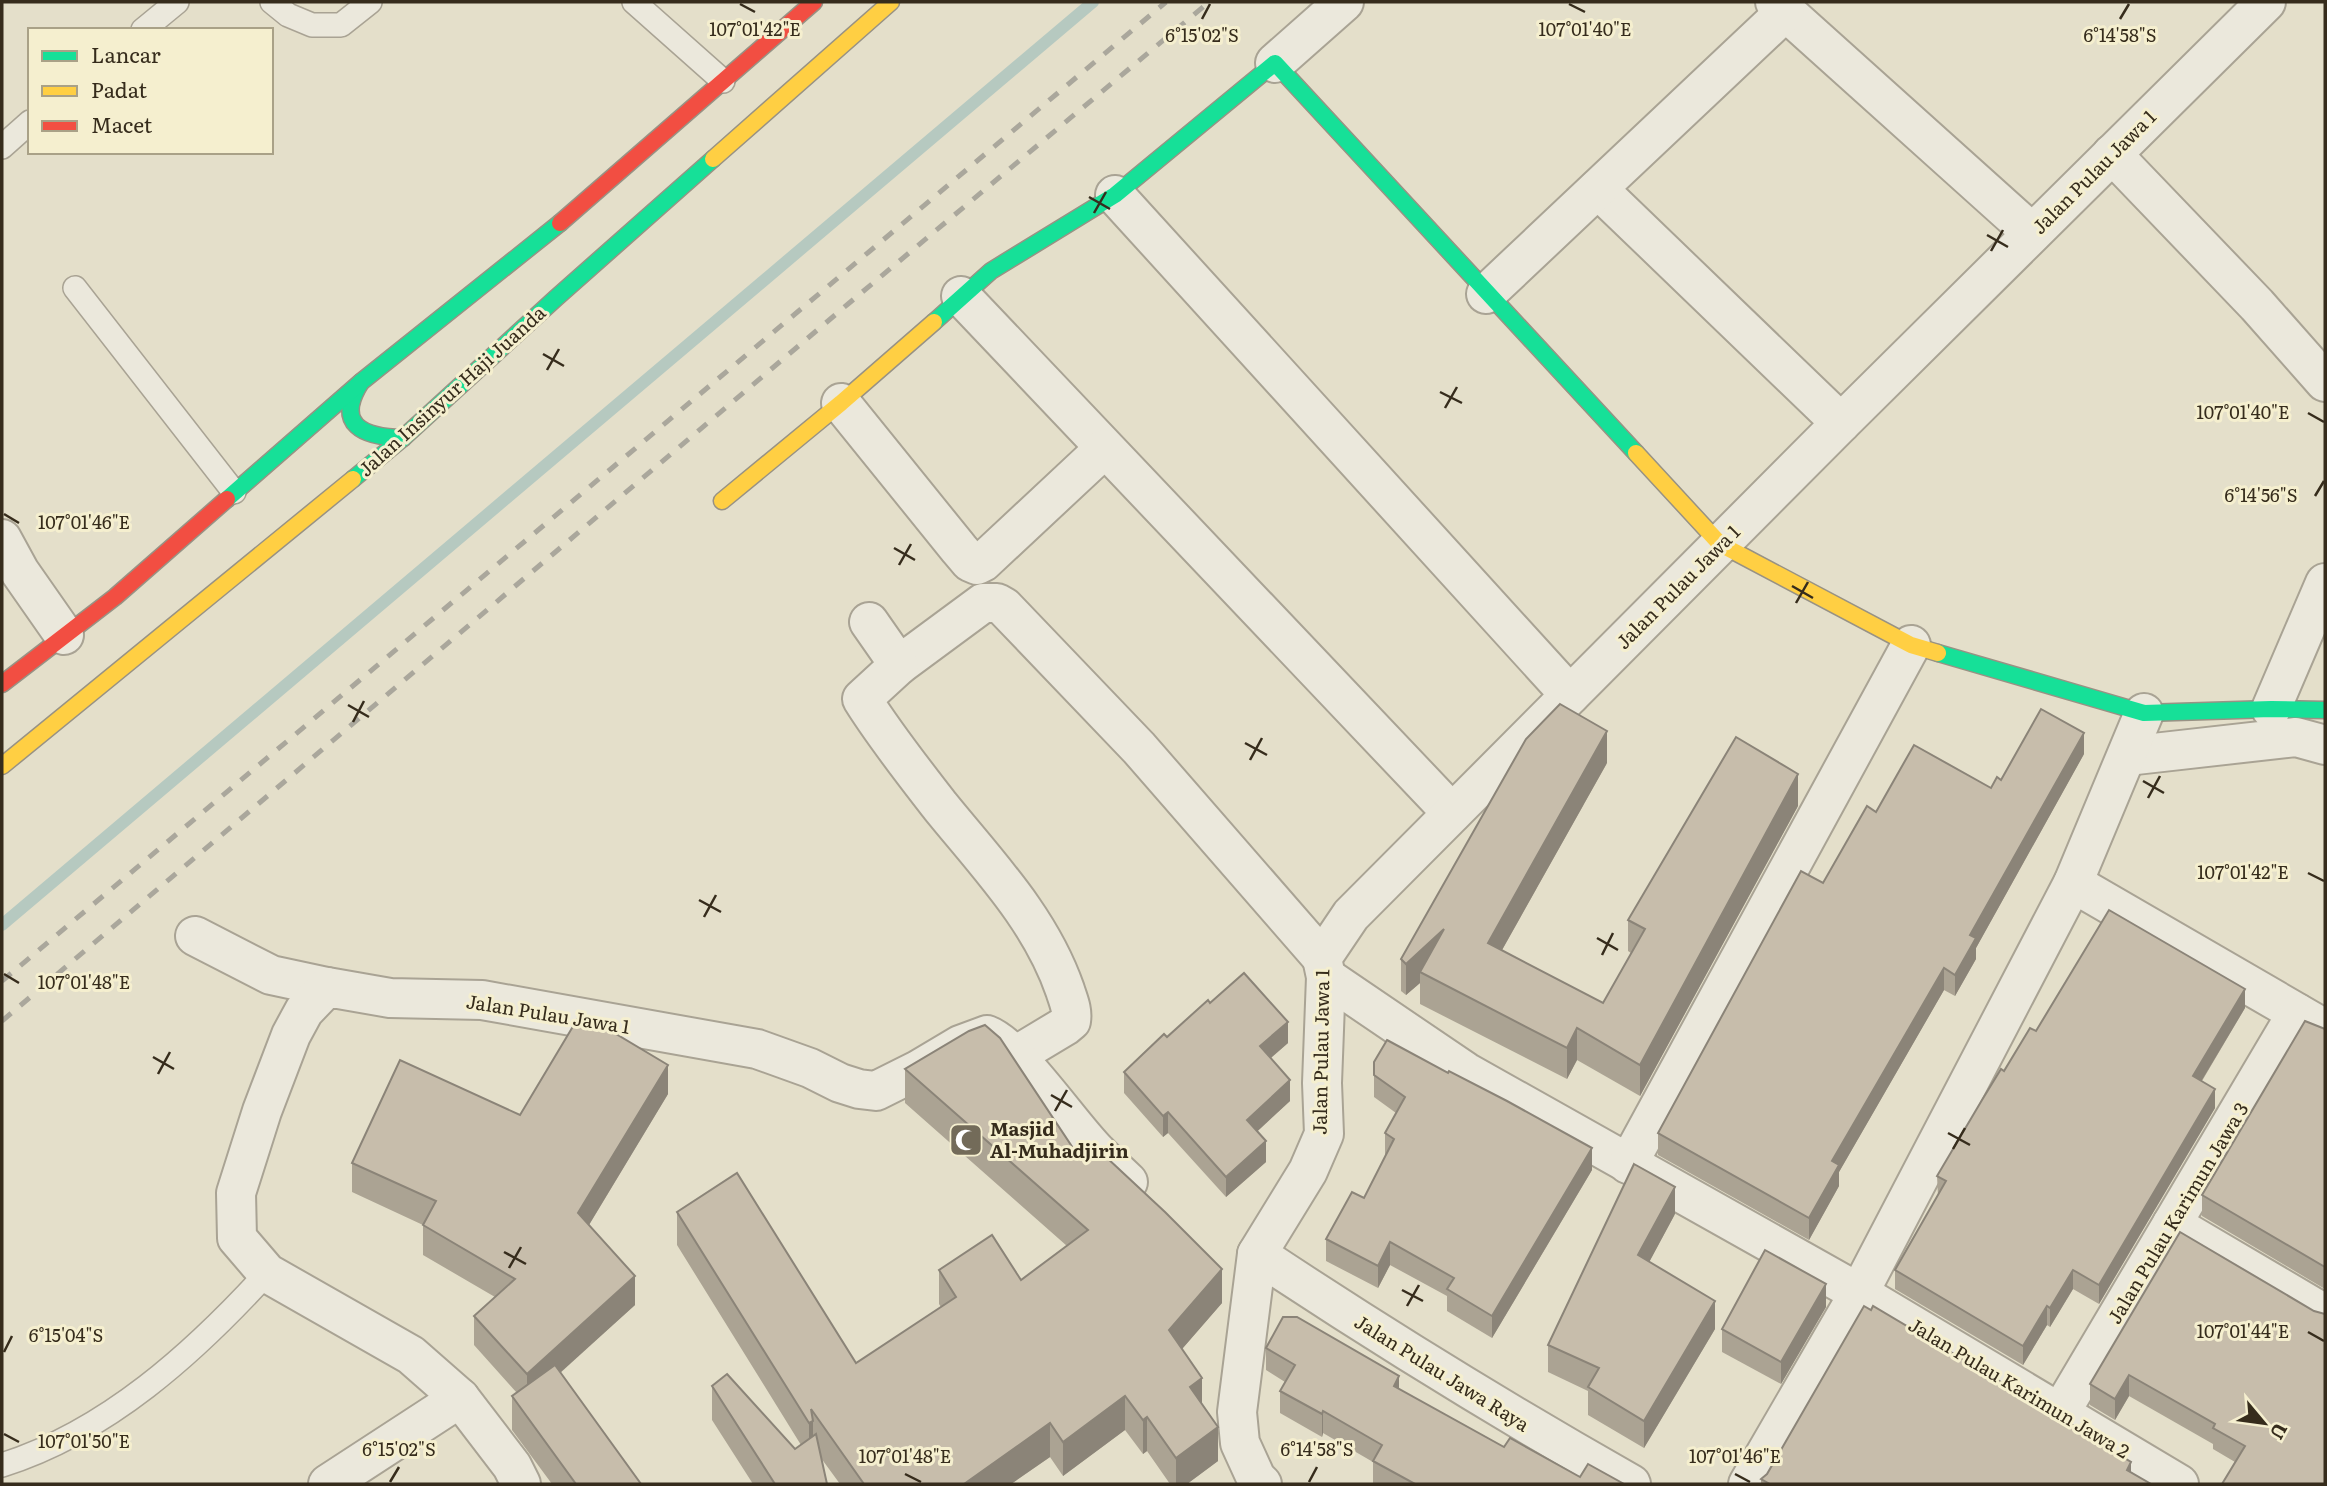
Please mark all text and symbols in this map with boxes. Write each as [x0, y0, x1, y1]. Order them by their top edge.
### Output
text: 107°01'42"E [709, 15, 801, 42]
text: 107°01'40"E [1539, 15, 1631, 42]
text: 6°15'02"S [1165, 21, 1239, 48]
text: 6°14'58"S [2083, 21, 2157, 48]
legend [28, 28, 273, 154]
text: Lancar [91, 38, 161, 69]
text: Padat [91, 73, 147, 104]
street label: Jalan Pulau Jawa 1 [2025, 103, 2162, 240]
text: Macet [91, 108, 153, 139]
street label: Jalan Insinyur Haji Juanda [351, 298, 552, 482]
text: 107°01'40"E [2197, 398, 2289, 425]
text: 6°14'56"S [2225, 481, 2297, 508]
text: 107°01'46"E [38, 508, 130, 535]
street label: Jalan Pulau Jawa 1 [1609, 518, 1746, 655]
text: 107°01'42"E [2197, 858, 2289, 885]
text: 107°01'48"E [38, 968, 130, 995]
street label: Jalan Pulau Jawa 1 [1305, 969, 1335, 1135]
street label: Jalan Pulau Jawa 1 [464, 986, 632, 1040]
street label: Jalan Pulau Karimun Jawa 3 [2100, 1096, 2255, 1329]
place label: Masjid Al-Muhadjirin [990, 1114, 1129, 1164]
mosque icon: Masjid Al-Muhadjirin [947, 1121, 985, 1159]
street label: Jalan Pulau Jawa Raya [1350, 1307, 1536, 1438]
street label: Jalan Pulau Karimun Jawa 2 [1904, 1310, 2135, 1464]
text: 107°01'44"E [2197, 1317, 2289, 1344]
text: 6°15'04"S [29, 1321, 103, 1348]
north arrow [2229, 1388, 2299, 1458]
text: U [2264, 1418, 2296, 1445]
text: 107°01'50"E [38, 1427, 130, 1454]
text: 6°15'02"S [362, 1435, 436, 1462]
text: 6°14'58"S [1280, 1435, 1354, 1462]
text: 107°01'48"E [859, 1442, 951, 1469]
text: 107°01'46"E [1689, 1442, 1781, 1469]

